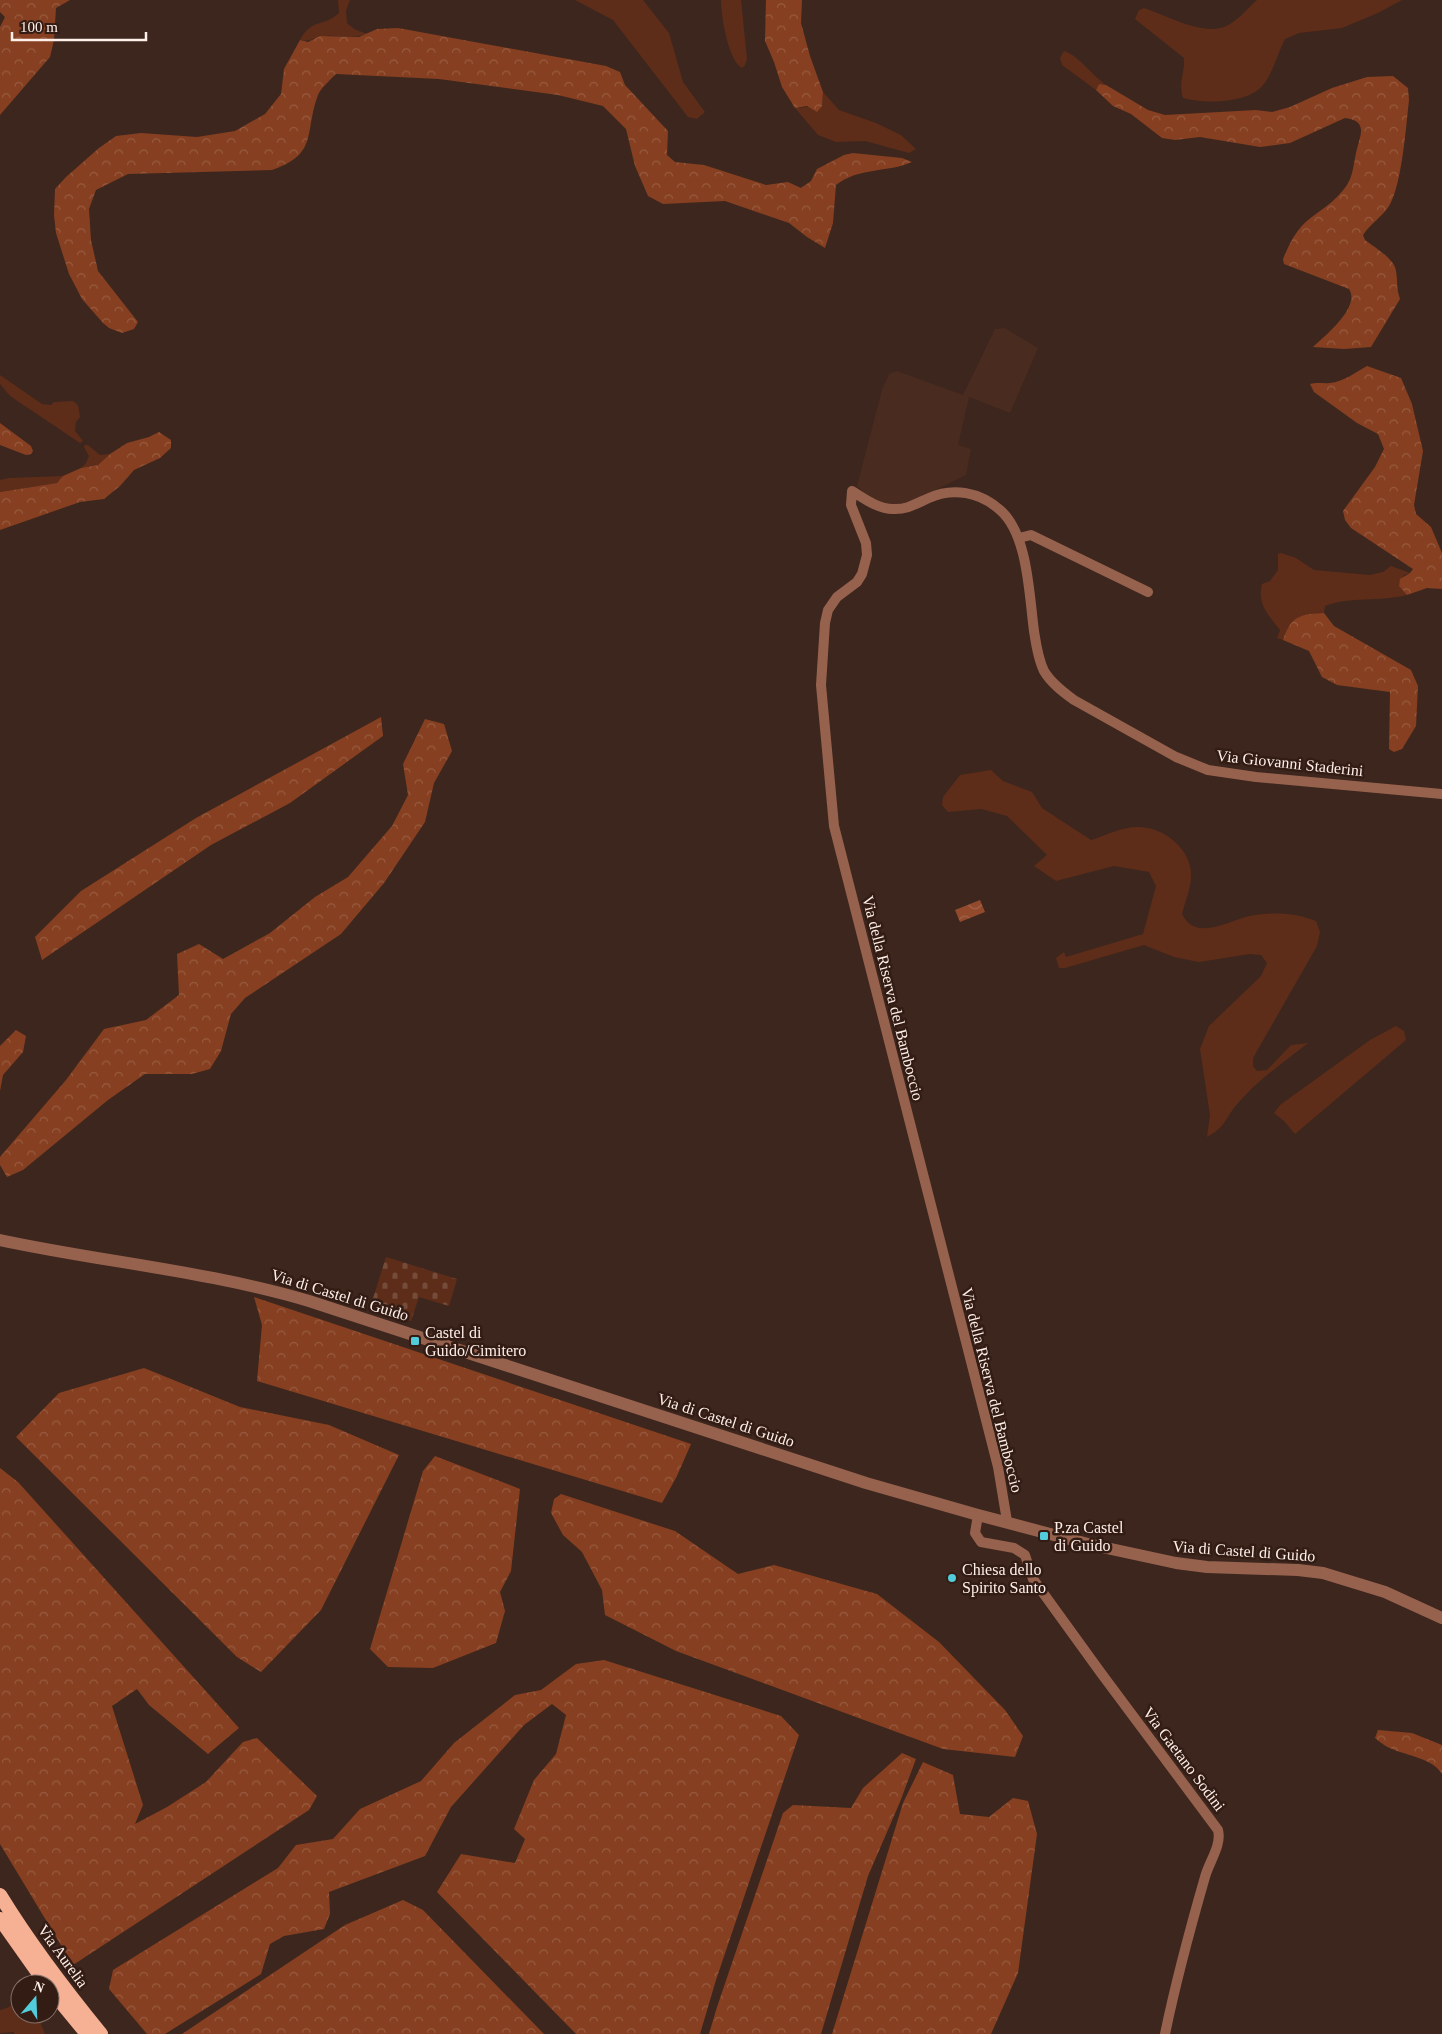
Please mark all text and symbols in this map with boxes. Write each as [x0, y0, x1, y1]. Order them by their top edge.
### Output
scale bar [12, 10, 146, 42]
text: 100 m [20, 19, 58, 35]
street label: Via Giovanni Staderini [1216, 747, 1365, 779]
street label: Via della Riserva del Bamboccio [859, 894, 927, 1102]
street label: Via di Castel di Guido [269, 1266, 411, 1324]
street label: Via della Riserva del Bamboccio [958, 1286, 1026, 1494]
place label: Castel di Guido/Cimitero [425, 1324, 526, 1359]
marker: Castel di Guido/Cimitero [409, 1335, 421, 1347]
street label: Via di Castel di Guido [655, 1390, 797, 1450]
place label: P.za Castel di Guido [1054, 1519, 1124, 1554]
marker: P.za Castel di Guido [1038, 1530, 1050, 1542]
street label: Via di Castel di Guido [1172, 1538, 1316, 1564]
place label: Chiesa dello Spirito Santo [962, 1561, 1046, 1597]
marker: Chiesa dello Spirito Santo [946, 1572, 958, 1584]
street label: Via Gaetano Sodini [1140, 1704, 1229, 1815]
street label: Via Aurelia [35, 1921, 91, 1991]
north arrow [10, 1974, 60, 2024]
text: N [32, 1978, 46, 1996]

